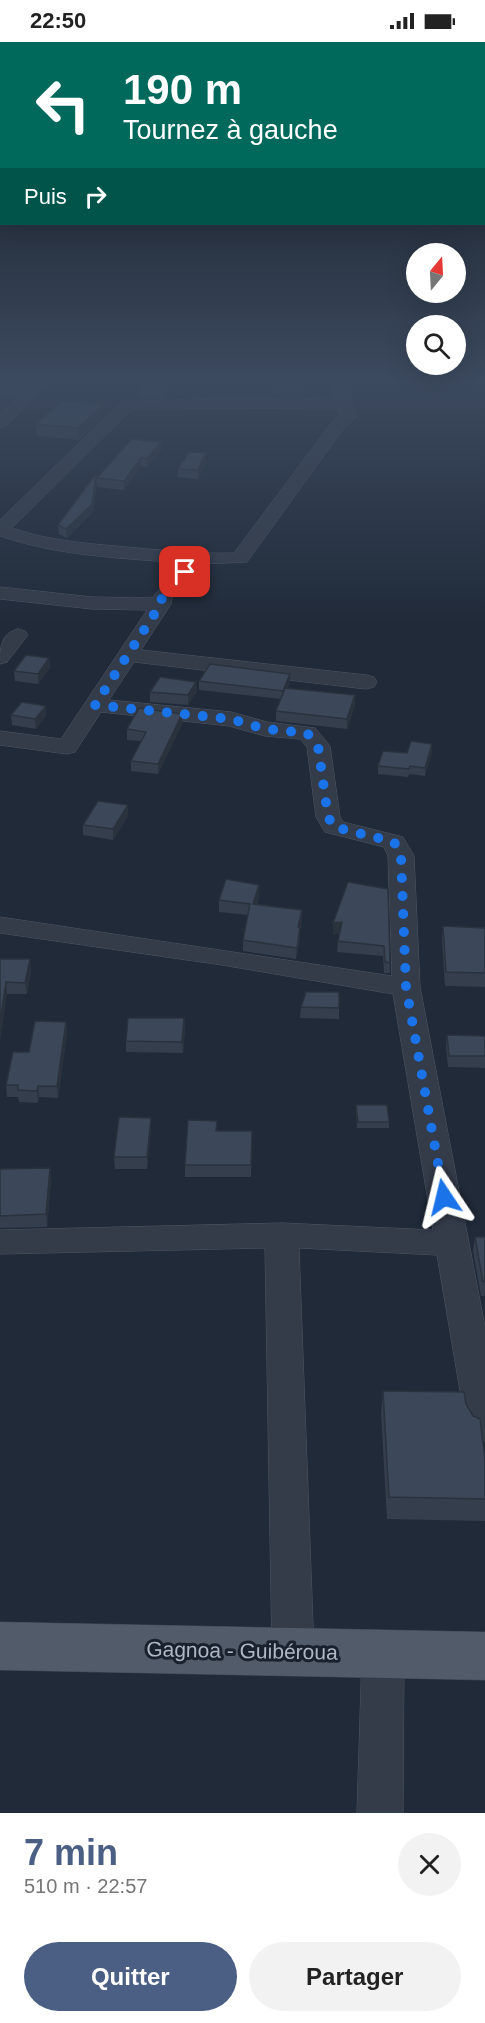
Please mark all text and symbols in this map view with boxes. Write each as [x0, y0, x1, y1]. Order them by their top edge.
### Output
text: 22:50 [30, 8, 86, 33]
icon: left [24, 66, 102, 144]
text: 190 m [123, 66, 242, 113]
text: Tournez à gauche [123, 115, 338, 145]
icon: right [79, 180, 112, 213]
text: Puis [24, 184, 67, 209]
north arrow [406, 243, 466, 303]
map controls [406, 243, 466, 375]
button: search [406, 315, 466, 375]
pin [159, 546, 210, 597]
icon: arrive [168, 555, 201, 588]
position arrow [412, 1165, 476, 1229]
street label: Gagnoa - Guibéroua [146, 1637, 338, 1664]
text: 7 min [24, 1832, 118, 1873]
button: close [398, 1833, 461, 1896]
text: 510 m · 22:57 [24, 1875, 147, 1897]
button: Quitter [24, 1942, 237, 2011]
button: Partager [249, 1942, 461, 2011]

